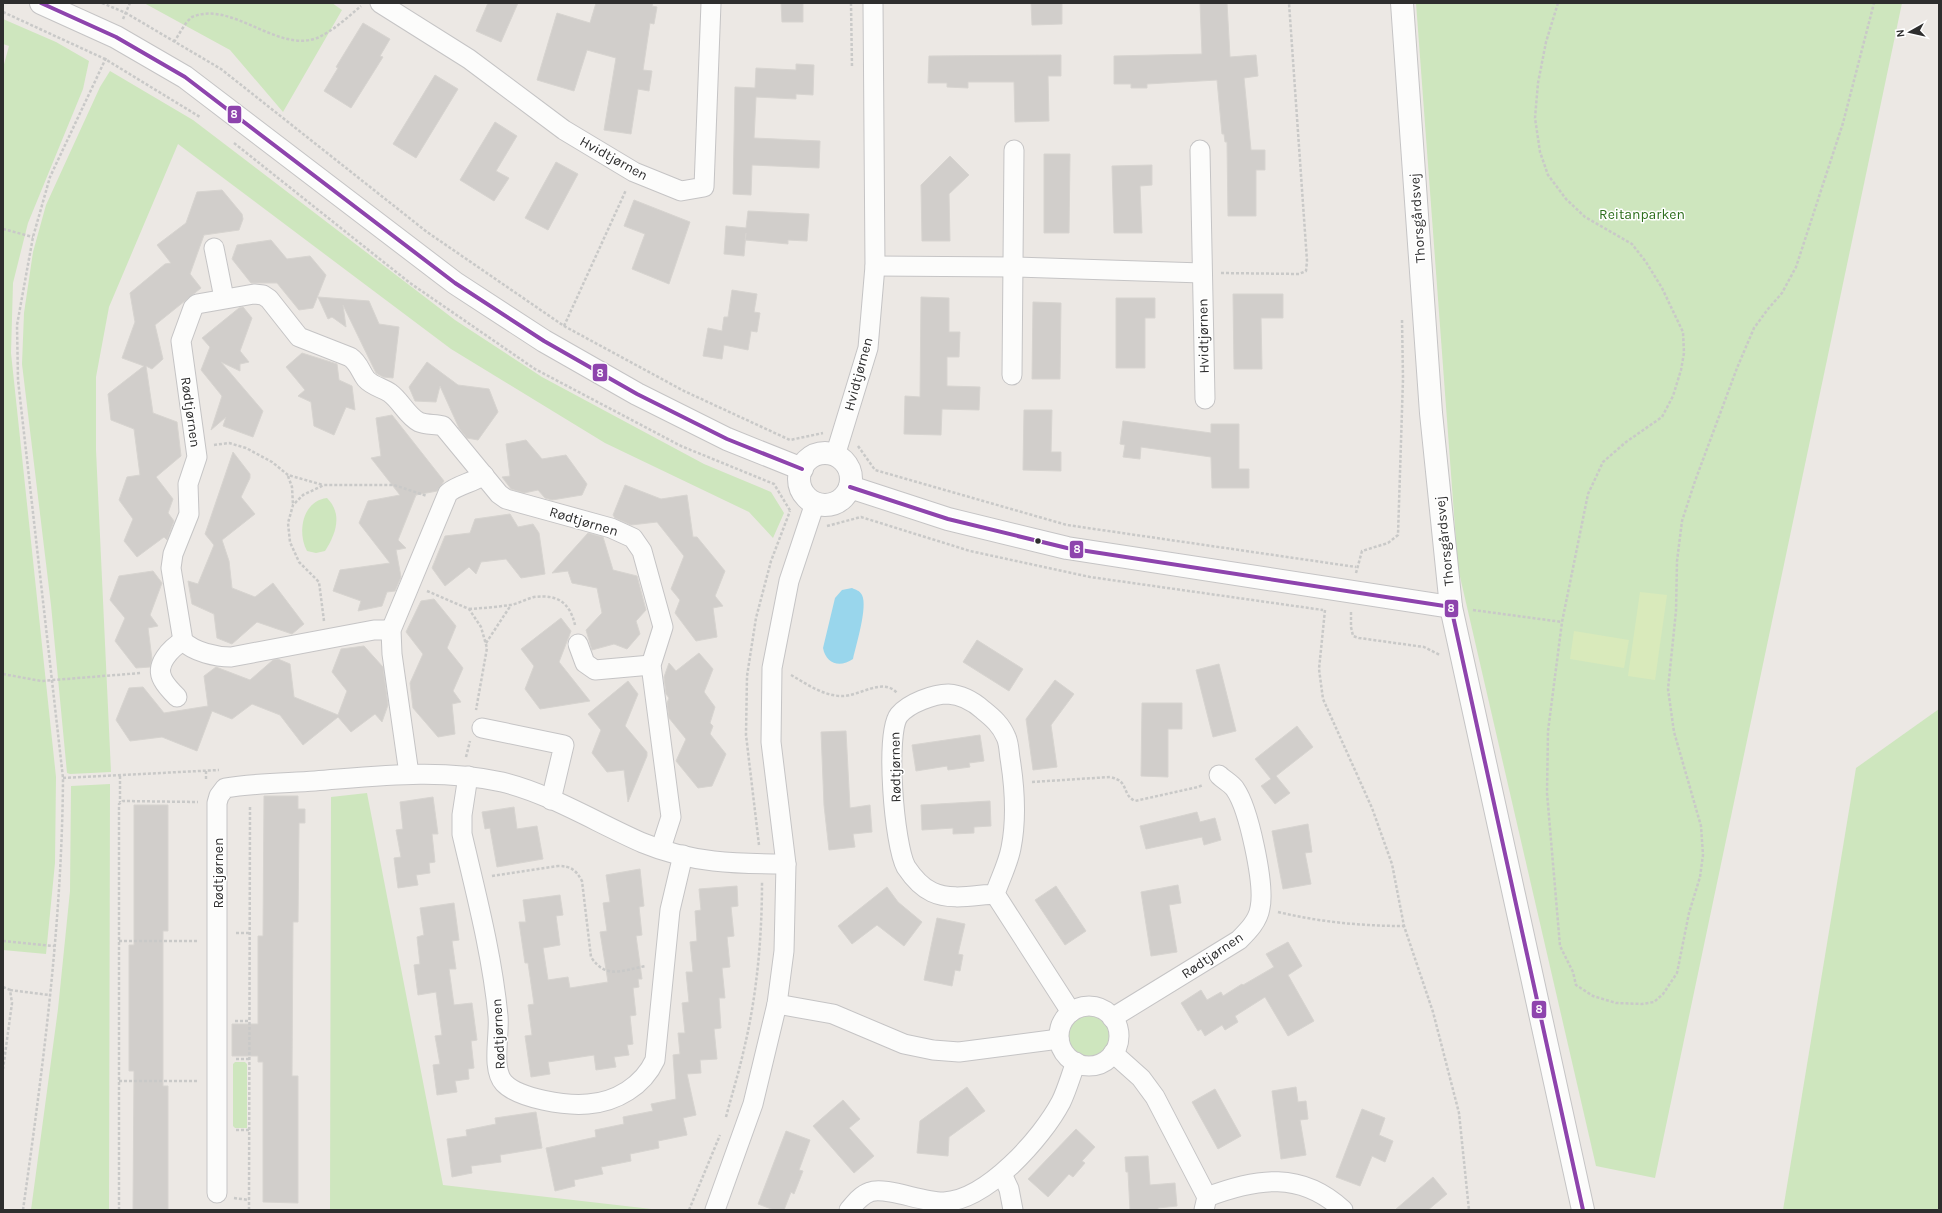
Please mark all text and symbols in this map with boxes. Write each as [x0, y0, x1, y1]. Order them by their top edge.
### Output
north arrow [1890, 12, 1930, 52]
text: N [1894, 29, 1908, 38]
line badge: 8 [227, 105, 242, 124]
text: 8 [230, 108, 238, 121]
street label: Hvidtjørnen [577, 133, 651, 184]
street label: Thorsgårdsvej [1406, 172, 1429, 264]
park label: Reitanparken [1599, 206, 1685, 223]
street label: Hvidtjørnen [1194, 298, 1213, 374]
street label: Hvidtjørnen [841, 336, 876, 413]
line badge: 8 [592, 363, 608, 382]
text: 8 [596, 367, 604, 380]
street label: Rødtjørnen [177, 376, 204, 448]
street label: Thorsgårdsvej [1431, 495, 1458, 587]
street label: Rødtjørnen [547, 503, 620, 540]
unlabelled marker [1033, 536, 1043, 546]
line badge: 8 [1069, 540, 1084, 559]
text: 8 [1073, 543, 1081, 556]
line badge: 8 [1444, 599, 1459, 618]
text: 8 [1447, 602, 1455, 615]
street label: Rødtjørnen [886, 731, 905, 803]
street label: Rødtjørnen [210, 838, 227, 908]
street label: Rødtjørnen [1178, 929, 1246, 982]
street label: Rødtjørnen [488, 998, 509, 1070]
line badge: 8 [1531, 1000, 1547, 1019]
text: 8 [1535, 1003, 1543, 1016]

